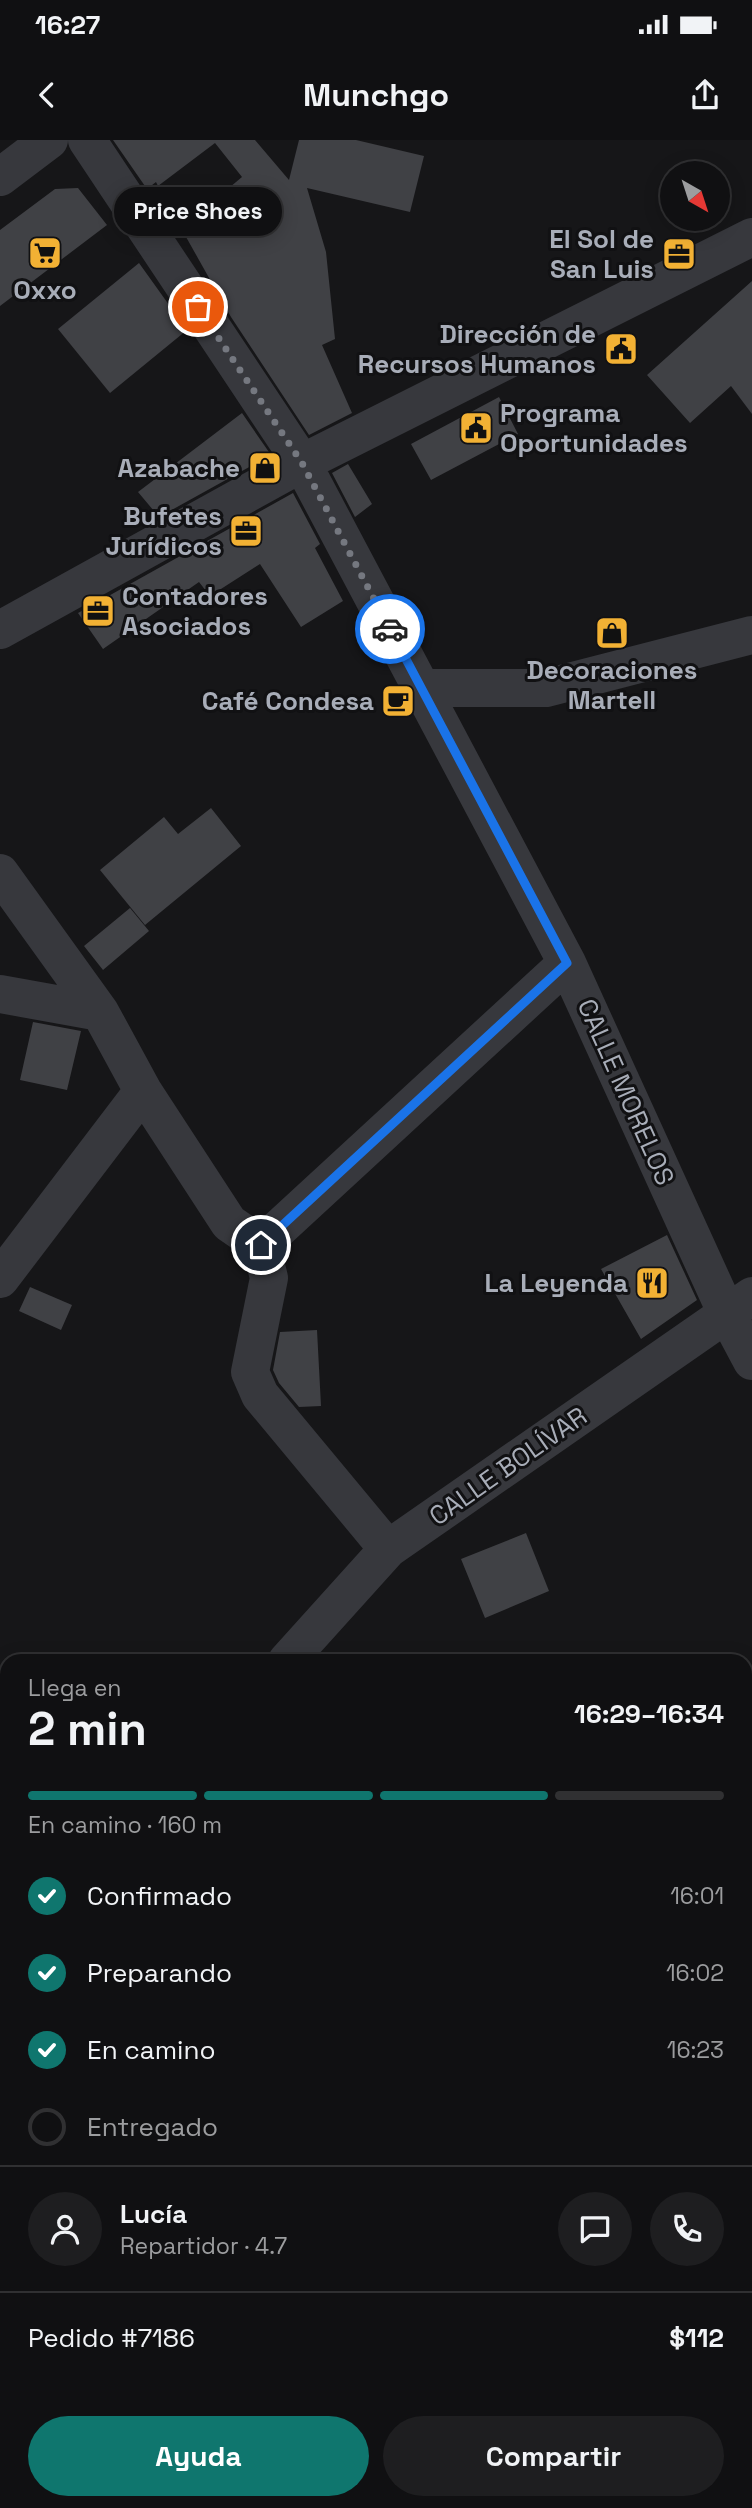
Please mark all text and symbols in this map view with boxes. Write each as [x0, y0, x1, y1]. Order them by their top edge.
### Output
text: 16:27 [35, 8, 100, 42]
text: Munchgo [303, 75, 449, 115]
icon: back [28, 76, 66, 114]
icon: share [686, 76, 724, 114]
north arrow [660, 161, 730, 231]
map controls [660, 161, 730, 231]
callout: Price Shoes [114, 188, 282, 237]
text: Price Shoes [133, 196, 263, 226]
place label: El Sol de San Luis [549, 222, 654, 286]
supermarket icon: Oxxo [26, 234, 64, 272]
office icon: El Sol de San Luis [660, 235, 698, 273]
place label: Oxxo [13, 273, 77, 307]
pin [168, 277, 228, 337]
icon: bag [179, 288, 217, 326]
place label: Dirección de Recursos Humanos [358, 317, 596, 381]
public building icon: Dirección de Recursos Humanos [602, 330, 640, 368]
place label: Programa Oportunidades [500, 396, 688, 460]
public building icon: Programa Oportunidades [457, 409, 495, 447]
shop icon: Azabache [246, 449, 284, 487]
place label: Azabache [117, 451, 240, 485]
place label: Bufetes Jurídicos [106, 499, 222, 563]
office icon: Bufetes Jurídicos [227, 512, 265, 550]
place label: Contadores Asociados [122, 579, 268, 643]
office icon: Contadores Asociados [79, 592, 117, 630]
courier [355, 594, 425, 664]
icon: car [371, 610, 409, 648]
shop icon: Decoraciones Martell [593, 614, 631, 652]
place label: Decoraciones Martell [527, 653, 697, 717]
cafe icon: Café Condesa [379, 682, 417, 720]
place label: Café Condesa [202, 684, 374, 718]
street label: CALLE MORELOS [570, 993, 682, 1191]
pin [231, 1215, 291, 1275]
icon: home [242, 1226, 280, 1264]
restaurant icon: La Leyenda [633, 1264, 671, 1302]
place label: La Leyenda [485, 1266, 628, 1300]
street label: CALLE BOLÍVAR [422, 1399, 594, 1533]
text: Llega en [28, 1673, 121, 1703]
text: 16:29–16:34 [574, 1697, 724, 1731]
text: 2 min [28, 1700, 147, 1758]
text: En camino · 160 m [28, 1810, 222, 1840]
icon: check [28, 1877, 66, 1915]
text: Confirmado [87, 1879, 232, 1913]
text: 16:01 [670, 1881, 724, 1911]
icon: check [28, 1954, 66, 1992]
text: Preparando [87, 1956, 232, 1990]
text: 16:02 [666, 1958, 724, 1988]
icon: check [28, 2031, 66, 2069]
text: En camino [87, 2033, 216, 2067]
text: 16:23 [667, 2035, 724, 2065]
text: Entregado [87, 2110, 218, 2144]
button: person [28, 2192, 102, 2266]
button: chat [558, 2192, 632, 2266]
button: phone [650, 2192, 724, 2266]
text: Lucía [120, 2197, 187, 2231]
text: Repartidor · 4.7 [120, 2231, 287, 2261]
text: Pedido #7186 [28, 2321, 195, 2355]
text: $112 [669, 2321, 724, 2355]
button: Ayuda [28, 2416, 369, 2496]
button: Compartir [383, 2416, 724, 2496]

